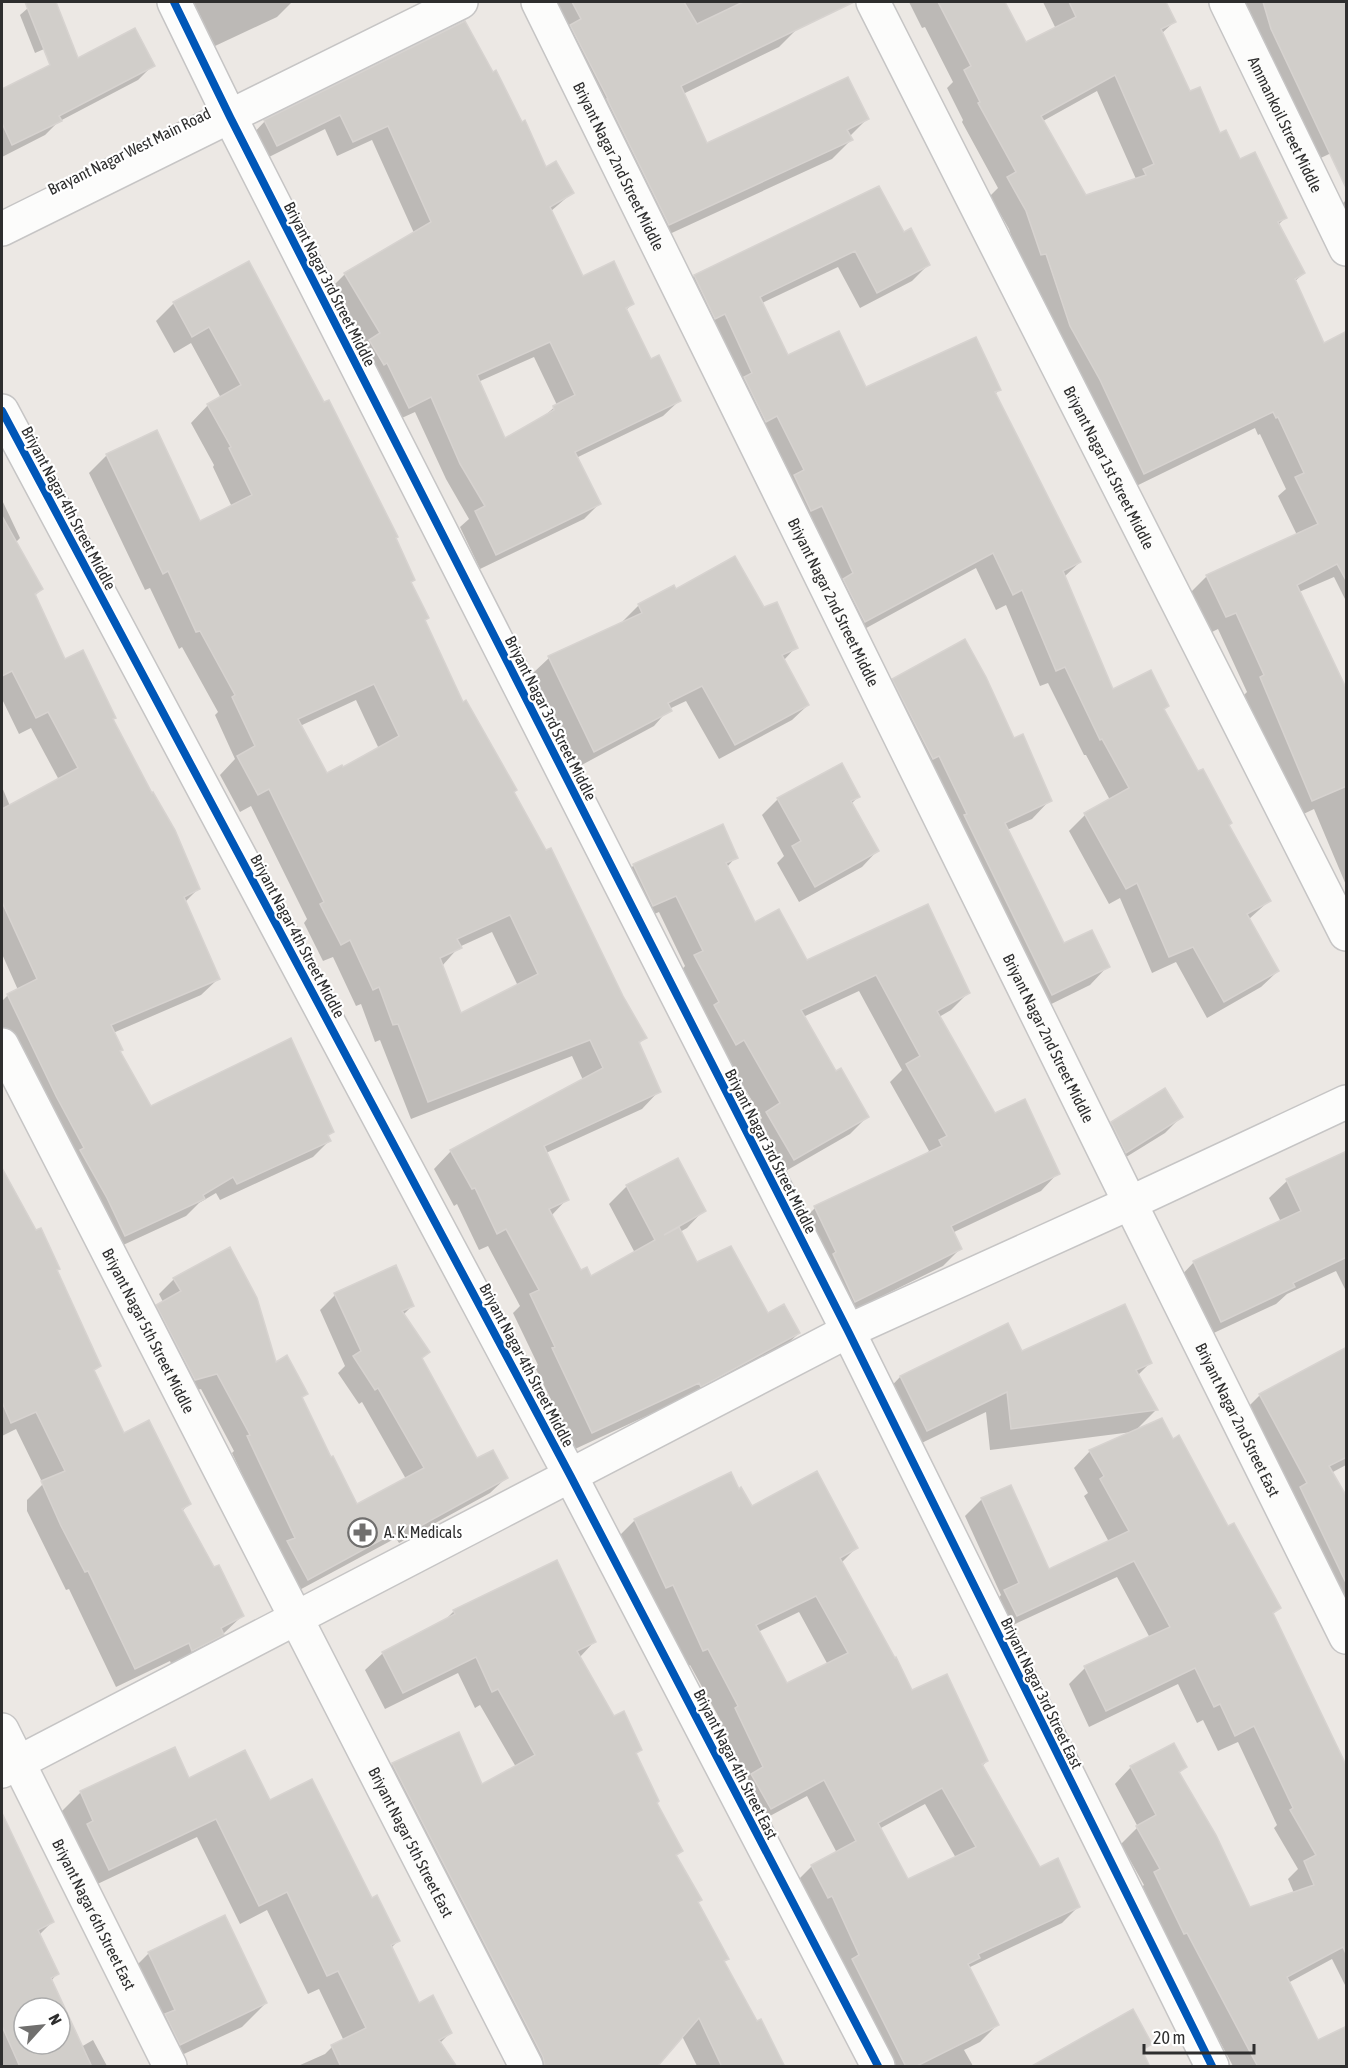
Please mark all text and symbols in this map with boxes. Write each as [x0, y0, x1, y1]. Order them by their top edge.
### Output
street label: Ammankoil Street Middle [1245, 53, 1326, 195]
street label: Briyant Nagar 2nd Street Middle [570, 79, 668, 253]
street label: Brayant Nagar West Main Road [45, 104, 214, 199]
street label: Briyant Nagar 3rd Street Middle [280, 199, 379, 370]
street label: Briyant Nagar 1st Street Middle [1060, 383, 1158, 552]
street label: Briyant Nagar 4th Street Middle [17, 423, 120, 593]
street label: Briyant Nagar 2nd Street Middle [785, 515, 883, 689]
street label: Briyant Nagar 3rd Street Middle [501, 633, 600, 804]
street label: Briyant Nagar 4th Street Middle [246, 851, 349, 1021]
street label: Briyant Nagar 2nd Street Middle [1000, 951, 1098, 1125]
street label: Briyant Nagar 3rd Street Middle [721, 1066, 820, 1237]
street label: Briyant Nagar 5th Street Middle [99, 1245, 198, 1416]
street label: Briyant Nagar 4th Street Middle [475, 1280, 578, 1450]
street label: Briyant Nagar 2nd Street East [1192, 1340, 1284, 1500]
pharmacy icon: A. K. Medicals [347, 1516, 379, 1548]
place label: A. K. Medicals [384, 1523, 463, 1541]
street label: Briyant Nagar 3rd Street East [997, 1614, 1087, 1772]
street label: Briyant Nagar 4th Street East [689, 1686, 782, 1843]
street label: Briyant Nagar 5th Street East [365, 1764, 457, 1921]
street label: Briyant Nagar 6th Street East [49, 1836, 140, 1993]
north arrow [12, 1996, 72, 2056]
text: N [45, 2011, 66, 2027]
scale bar [1144, 2017, 1254, 2055]
text: 20 m [1153, 2027, 1185, 2048]

